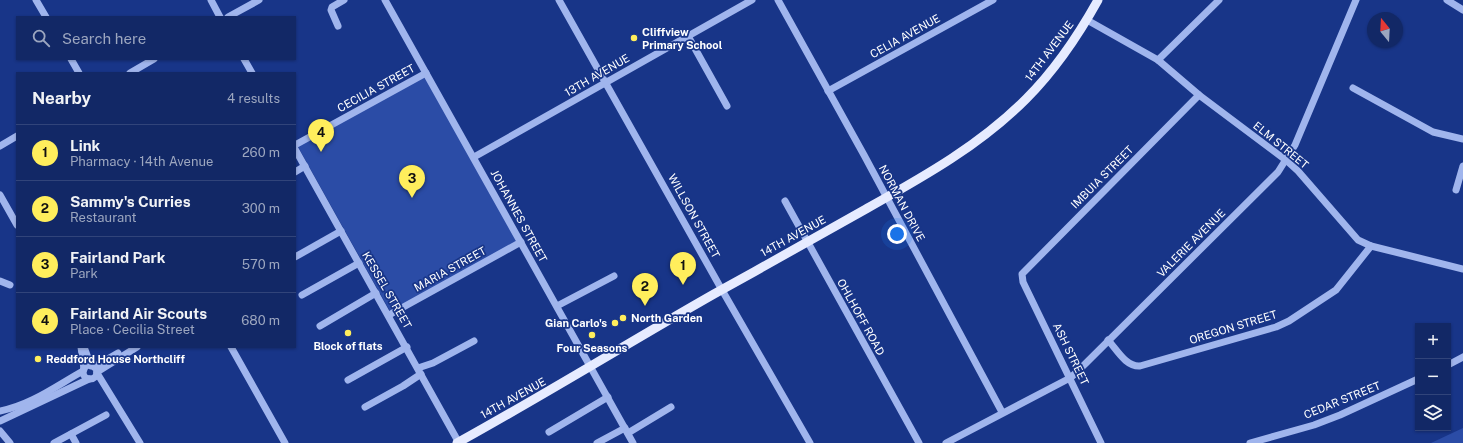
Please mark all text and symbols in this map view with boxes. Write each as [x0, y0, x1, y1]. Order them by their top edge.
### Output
street label: CELIA AVENUE [868, 12, 942, 60]
north arrow [1367, 12, 1403, 48]
search box [16, 16, 296, 60]
street label: 14TH AVENUE [1022, 18, 1076, 84]
place label: Cliffview Primary School [642, 26, 723, 51]
icon: search [30, 27, 52, 49]
text: Search here [62, 30, 146, 47]
marker: Cliffview Primary School [629, 33, 639, 43]
street label: 13TH AVENUE [563, 52, 632, 98]
street label: CECILIA STREET [335, 62, 417, 114]
text: Nearby [32, 88, 91, 108]
text: 4 results [227, 91, 280, 106]
pin: 4 [308, 119, 334, 152]
street label: ELM STREET [1251, 119, 1311, 171]
text: Link [70, 137, 100, 154]
street label: IMBUIA STREET [1068, 143, 1136, 211]
text: 1 [42, 145, 48, 160]
text: 260 m [242, 145, 280, 160]
text: Pharmacy · 14th Avenue [70, 154, 213, 169]
street label: NORMAN DRIVE [877, 163, 927, 243]
pin: 3 [399, 165, 425, 198]
street label: JOHANNES STREET [489, 168, 550, 265]
street label: WILLSON STREET [666, 172, 722, 261]
text: Sammy's Curries [70, 193, 191, 210]
text: 2 [41, 201, 49, 216]
text: 300 m [242, 201, 280, 216]
street label: VALERIE AVENUE [1155, 207, 1227, 279]
text: Restaurant [70, 210, 136, 225]
street label: 14TH AVENUE [758, 213, 828, 259]
your location [887, 224, 907, 244]
street label: MARIA STREET [412, 244, 488, 294]
text: Fairland Park [70, 249, 166, 266]
street label: KESSEL STREET [360, 249, 414, 331]
pin: 1 [670, 252, 696, 285]
text: 3 [41, 257, 49, 272]
text: 570 m [242, 257, 280, 272]
text: Park [70, 266, 98, 281]
pin: 2 [632, 273, 658, 306]
street label: OHLHOFF ROAD [835, 277, 887, 358]
text: Fairland Air Scouts [70, 305, 207, 322]
street label: OREGON STREET [1188, 308, 1279, 346]
place label: North Garden [631, 312, 703, 324]
text: 4 [41, 313, 49, 328]
text: 680 m [241, 313, 280, 328]
marker: North Garden [618, 313, 628, 323]
place label: Gian Carlo's [545, 317, 607, 329]
marker: Gian Carlo's [610, 318, 620, 328]
street label: ASH STREET [1051, 321, 1091, 387]
text: Place · Cecilia Street [70, 322, 195, 337]
map controls [1415, 323, 1451, 431]
button: + [1415, 323, 1451, 359]
marker: Block of flats [343, 328, 353, 338]
marker: Four Seasons [587, 330, 597, 340]
place label: Block of flats [313, 340, 383, 352]
place label: Four Seasons [557, 342, 628, 354]
place label: Reddford House Northcliff [46, 353, 185, 365]
marker: Reddford House Northcliff [33, 354, 43, 364]
button: − [1415, 359, 1451, 395]
street label: 14TH AVENUE [478, 375, 548, 421]
street label: CEDAR STREET [1302, 379, 1382, 421]
button: layers [1415, 395, 1451, 431]

